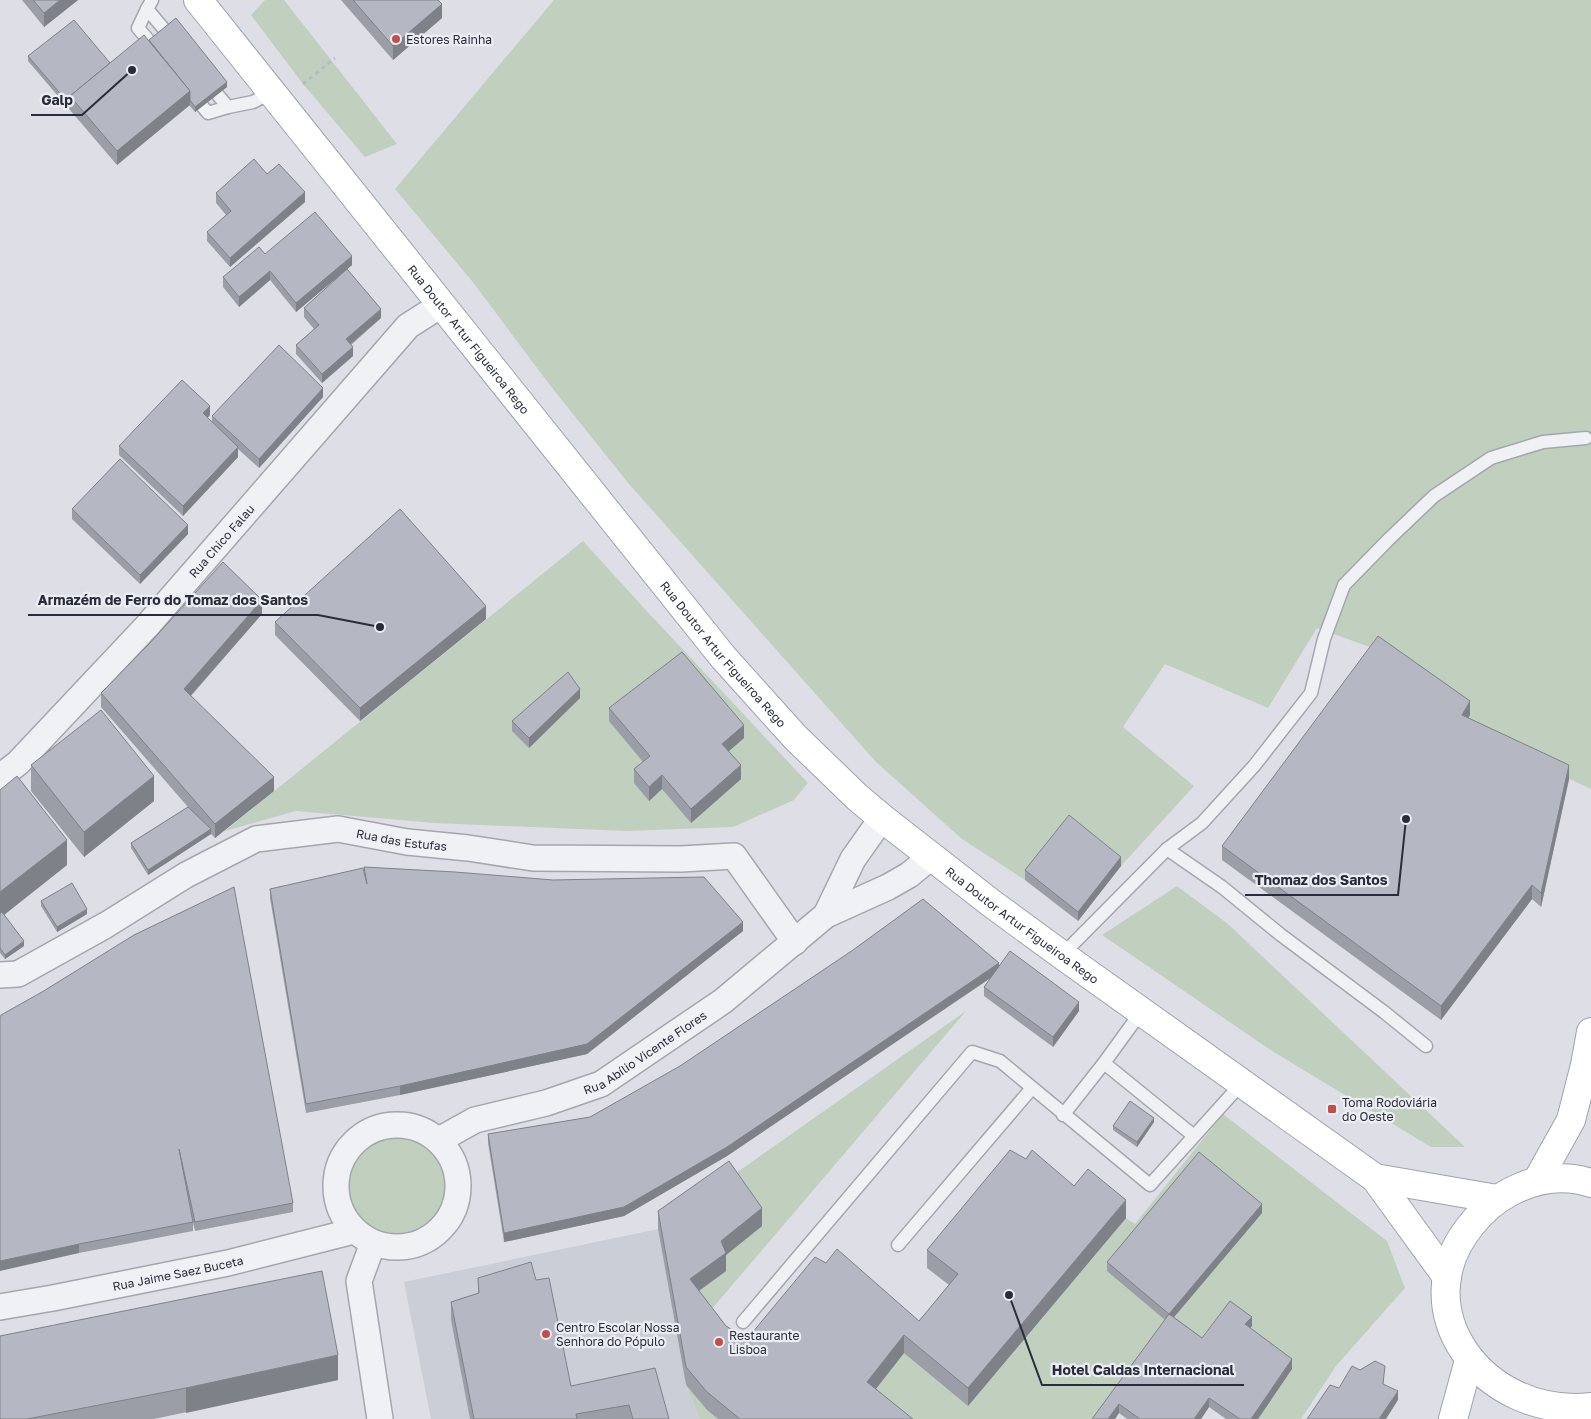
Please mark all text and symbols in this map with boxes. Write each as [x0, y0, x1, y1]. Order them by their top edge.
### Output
place label: Estores Rainha [406, 32, 492, 47]
marker: Estores Rainha [390, 33, 402, 45]
callout: Galp [31, 86, 82, 115]
text: Galp [41, 91, 73, 108]
street label: Rua Doutor Artur Figueiroa Rego [405, 261, 533, 417]
street label: Rua Chico Falau [185, 501, 257, 580]
street label: Rua Doutor Artur Figueiroa Rego [658, 578, 790, 730]
callout: Armazém de Ferro do Tomaz dos Santos [28, 586, 318, 615]
text: Armazém de Ferro do Tomaz dos Santos [38, 591, 308, 608]
street label: Rua das Estufas [355, 825, 448, 853]
street label: Rua Doutor Artur Figueiroa Rego [943, 863, 1102, 986]
callout: Thomaz dos Santos [1245, 866, 1398, 895]
text: Thomaz dos Santos [1254, 871, 1388, 888]
street label: Rua Abílio Vicente Flores [581, 1007, 709, 1097]
place label: Toma Rodoviária do Oeste [1342, 1095, 1437, 1124]
marker: Toma Rodoviária do Oeste [1326, 1103, 1338, 1115]
street label: Rua Jaime Saez Buceta [111, 1252, 245, 1293]
place label: Centro Escolar Nossa Senhora do Pópulo [556, 1320, 679, 1349]
marker: Centro Escolar Nossa Senhora do Pópulo [540, 1328, 552, 1340]
place label: Restaurante Lisboa [729, 1328, 800, 1357]
marker: Restaurante Lisboa [713, 1336, 725, 1348]
callout: Hotel Caldas Internacional [1042, 1356, 1244, 1385]
text: Hotel Caldas Internacional [1052, 1361, 1235, 1378]

